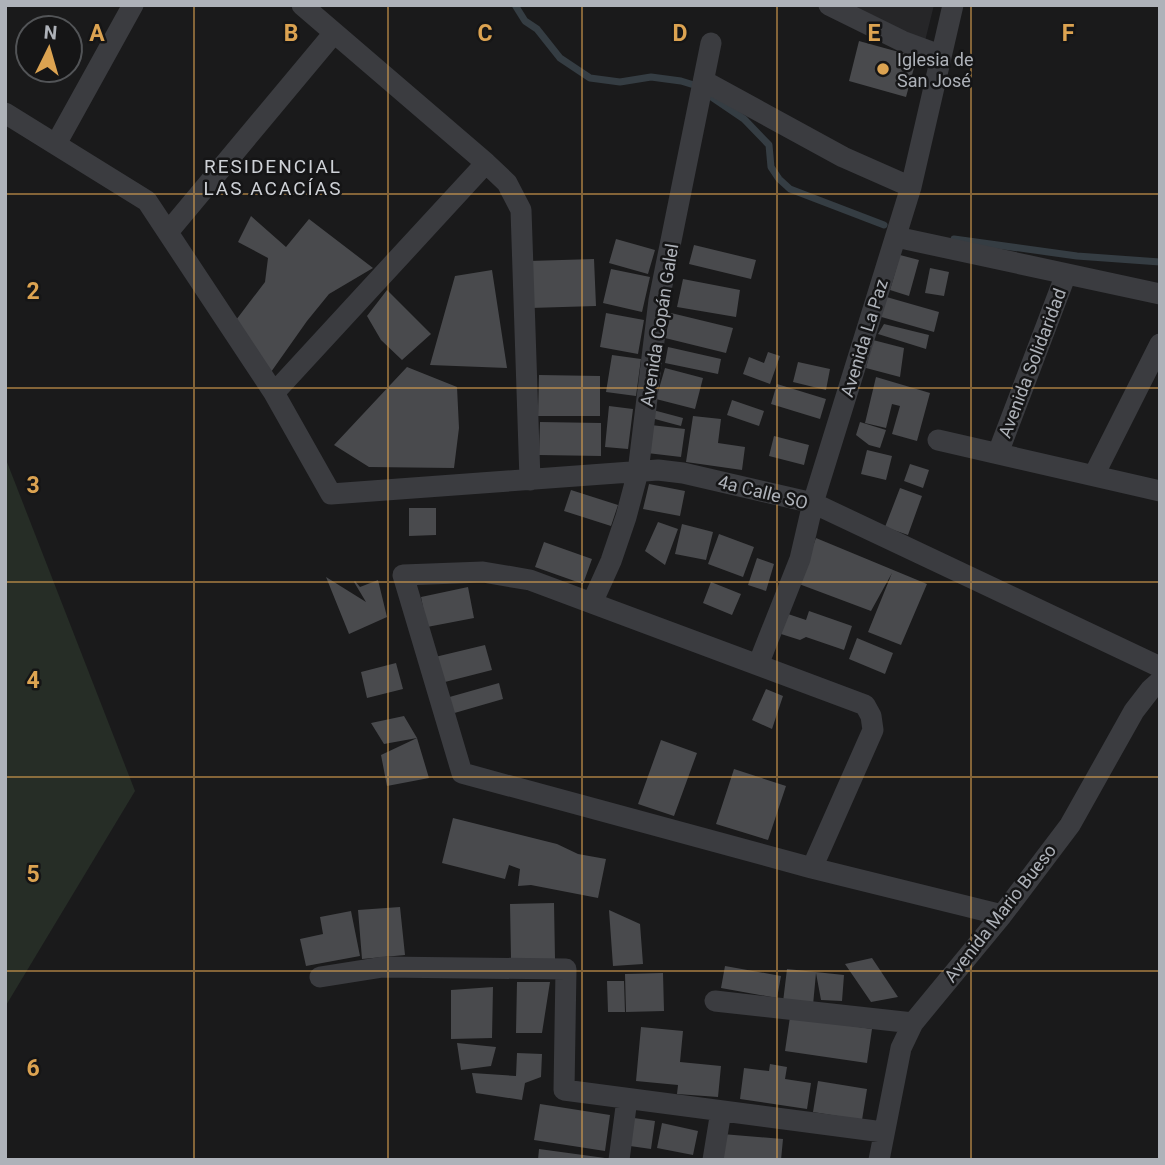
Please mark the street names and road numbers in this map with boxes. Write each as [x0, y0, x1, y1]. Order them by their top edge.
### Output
street label: Avenida Copán Galel [636, 242, 682, 408]
street label: Avenida La Paz [836, 276, 892, 399]
street label: Avenida Solidaridad [994, 285, 1070, 441]
street label: 4a Calle SO [716, 471, 810, 513]
street label: Avenida Mario Bueso [940, 840, 1060, 986]

